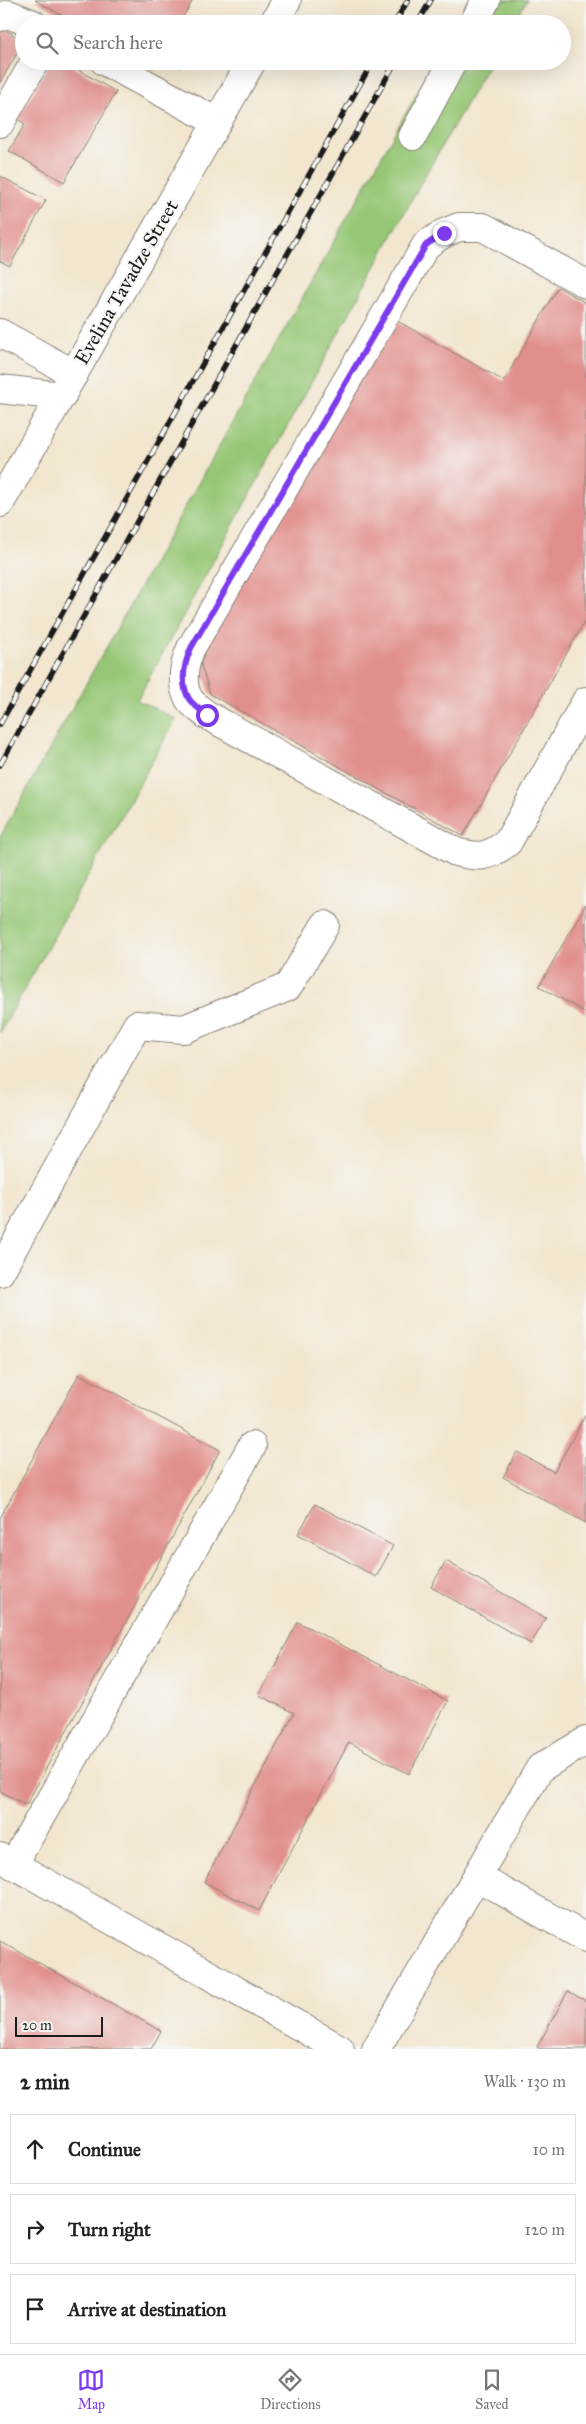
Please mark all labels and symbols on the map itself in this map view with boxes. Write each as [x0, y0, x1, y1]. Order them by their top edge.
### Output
street label: Evelina Tavadze Street [69, 195, 183, 369]
route end [433, 222, 456, 245]
route start [196, 704, 219, 727]
scale bar [15, 2014, 102, 2037]

